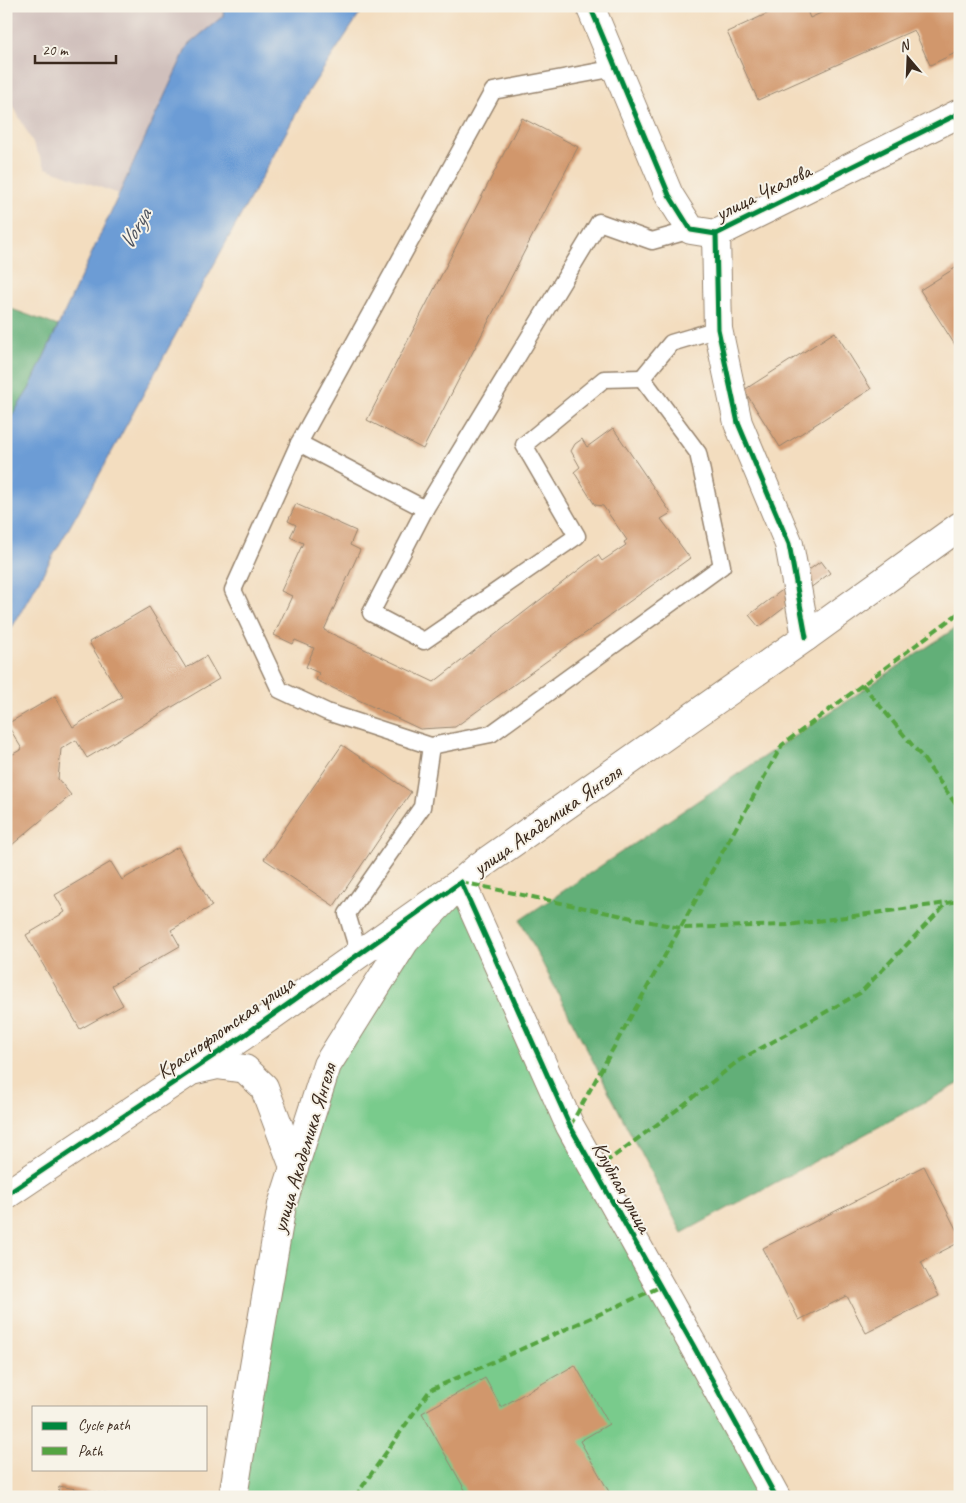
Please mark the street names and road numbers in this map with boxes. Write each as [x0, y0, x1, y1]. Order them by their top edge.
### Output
street label: улица Чкалова [709, 157, 817, 227]
street label: улица Академика Янгеля [466, 758, 628, 882]
street label: Краснофлотская улица [151, 969, 300, 1084]
street label: улица Академика Янгеля [265, 1059, 343, 1238]
street label: Клубная улица [586, 1137, 659, 1239]

